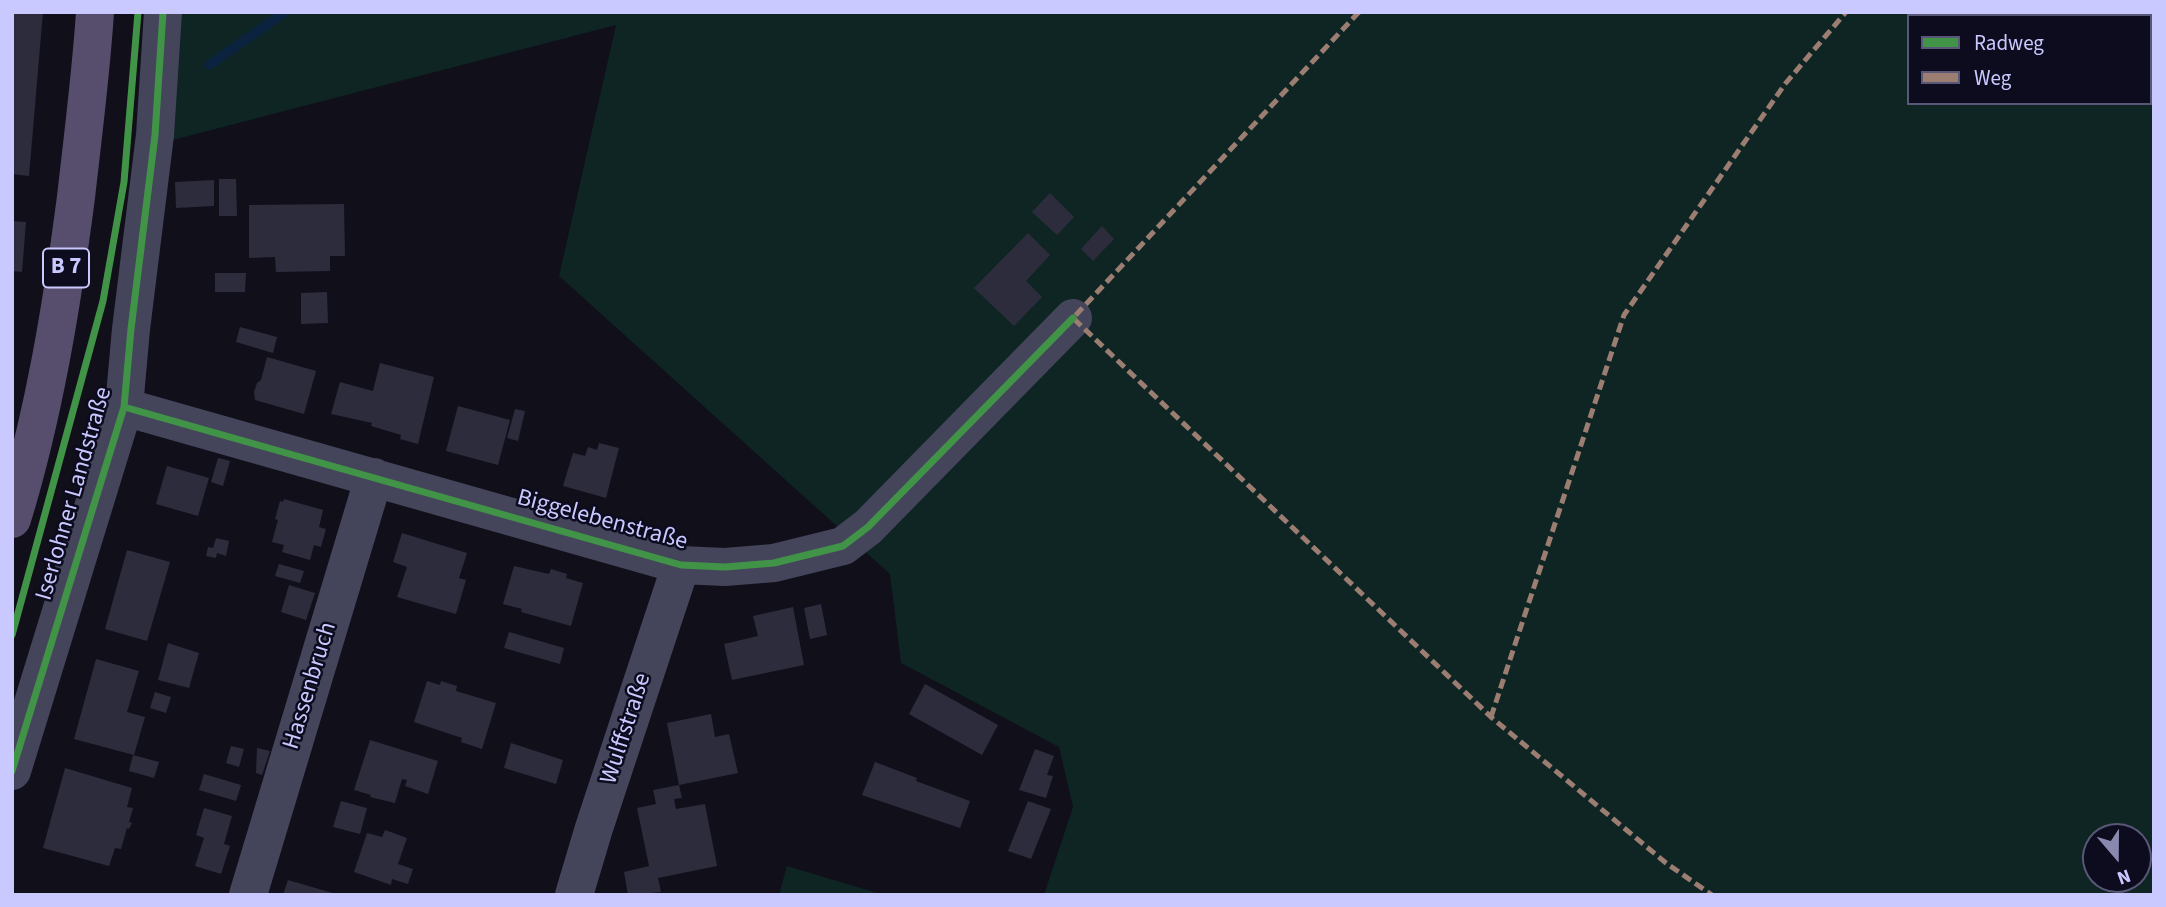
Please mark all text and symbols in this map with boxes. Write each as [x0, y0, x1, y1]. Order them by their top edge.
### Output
legend [1907, 14, 2152, 105]
text: Radweg [1974, 28, 2044, 58]
text: Weg [1974, 63, 2011, 93]
road number: B 7 [43, 248, 89, 288]
street label: Iserlohner Landstraße [31, 384, 119, 604]
street label: Biggelebenstraße [514, 484, 690, 558]
street label: Hassenbruch [278, 619, 344, 753]
street label: Wulffstraße [596, 670, 658, 788]
north arrow [2082, 823, 2152, 893]
text: N [2113, 861, 2134, 891]

